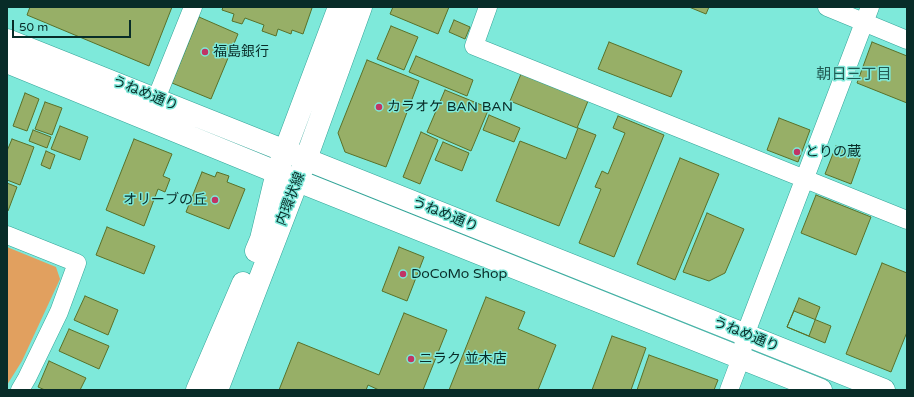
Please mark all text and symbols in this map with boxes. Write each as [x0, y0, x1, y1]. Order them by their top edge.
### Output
scale bar [14, 12, 133, 38]
text: 50 m [19, 20, 48, 34]
place label: 福島銀行 [213, 44, 269, 60]
marker: 福島銀行 [200, 47, 210, 57]
district label: 朝日三丁目 [817, 66, 891, 84]
street label: うねめ通り [109, 73, 181, 115]
place label: カラオケ BAN BAN [387, 99, 513, 115]
marker: カラオケ BAN BAN [374, 102, 384, 112]
place label: とりの蔵 [805, 144, 861, 160]
marker: とりの蔵 [792, 147, 802, 157]
street label: 内環状線 [273, 170, 309, 228]
place label: オリーブの丘 [123, 192, 207, 208]
street label: うねめ通り [409, 194, 481, 236]
marker: オリーブの丘 [210, 195, 220, 205]
place label: DoCoMo Shop [411, 266, 507, 282]
marker: DoCoMo Shop [398, 269, 408, 279]
street label: うねめ通り [710, 314, 782, 356]
place label: ニラク 並木店 [419, 351, 507, 367]
marker: ニラク 並木店 [406, 354, 416, 364]

